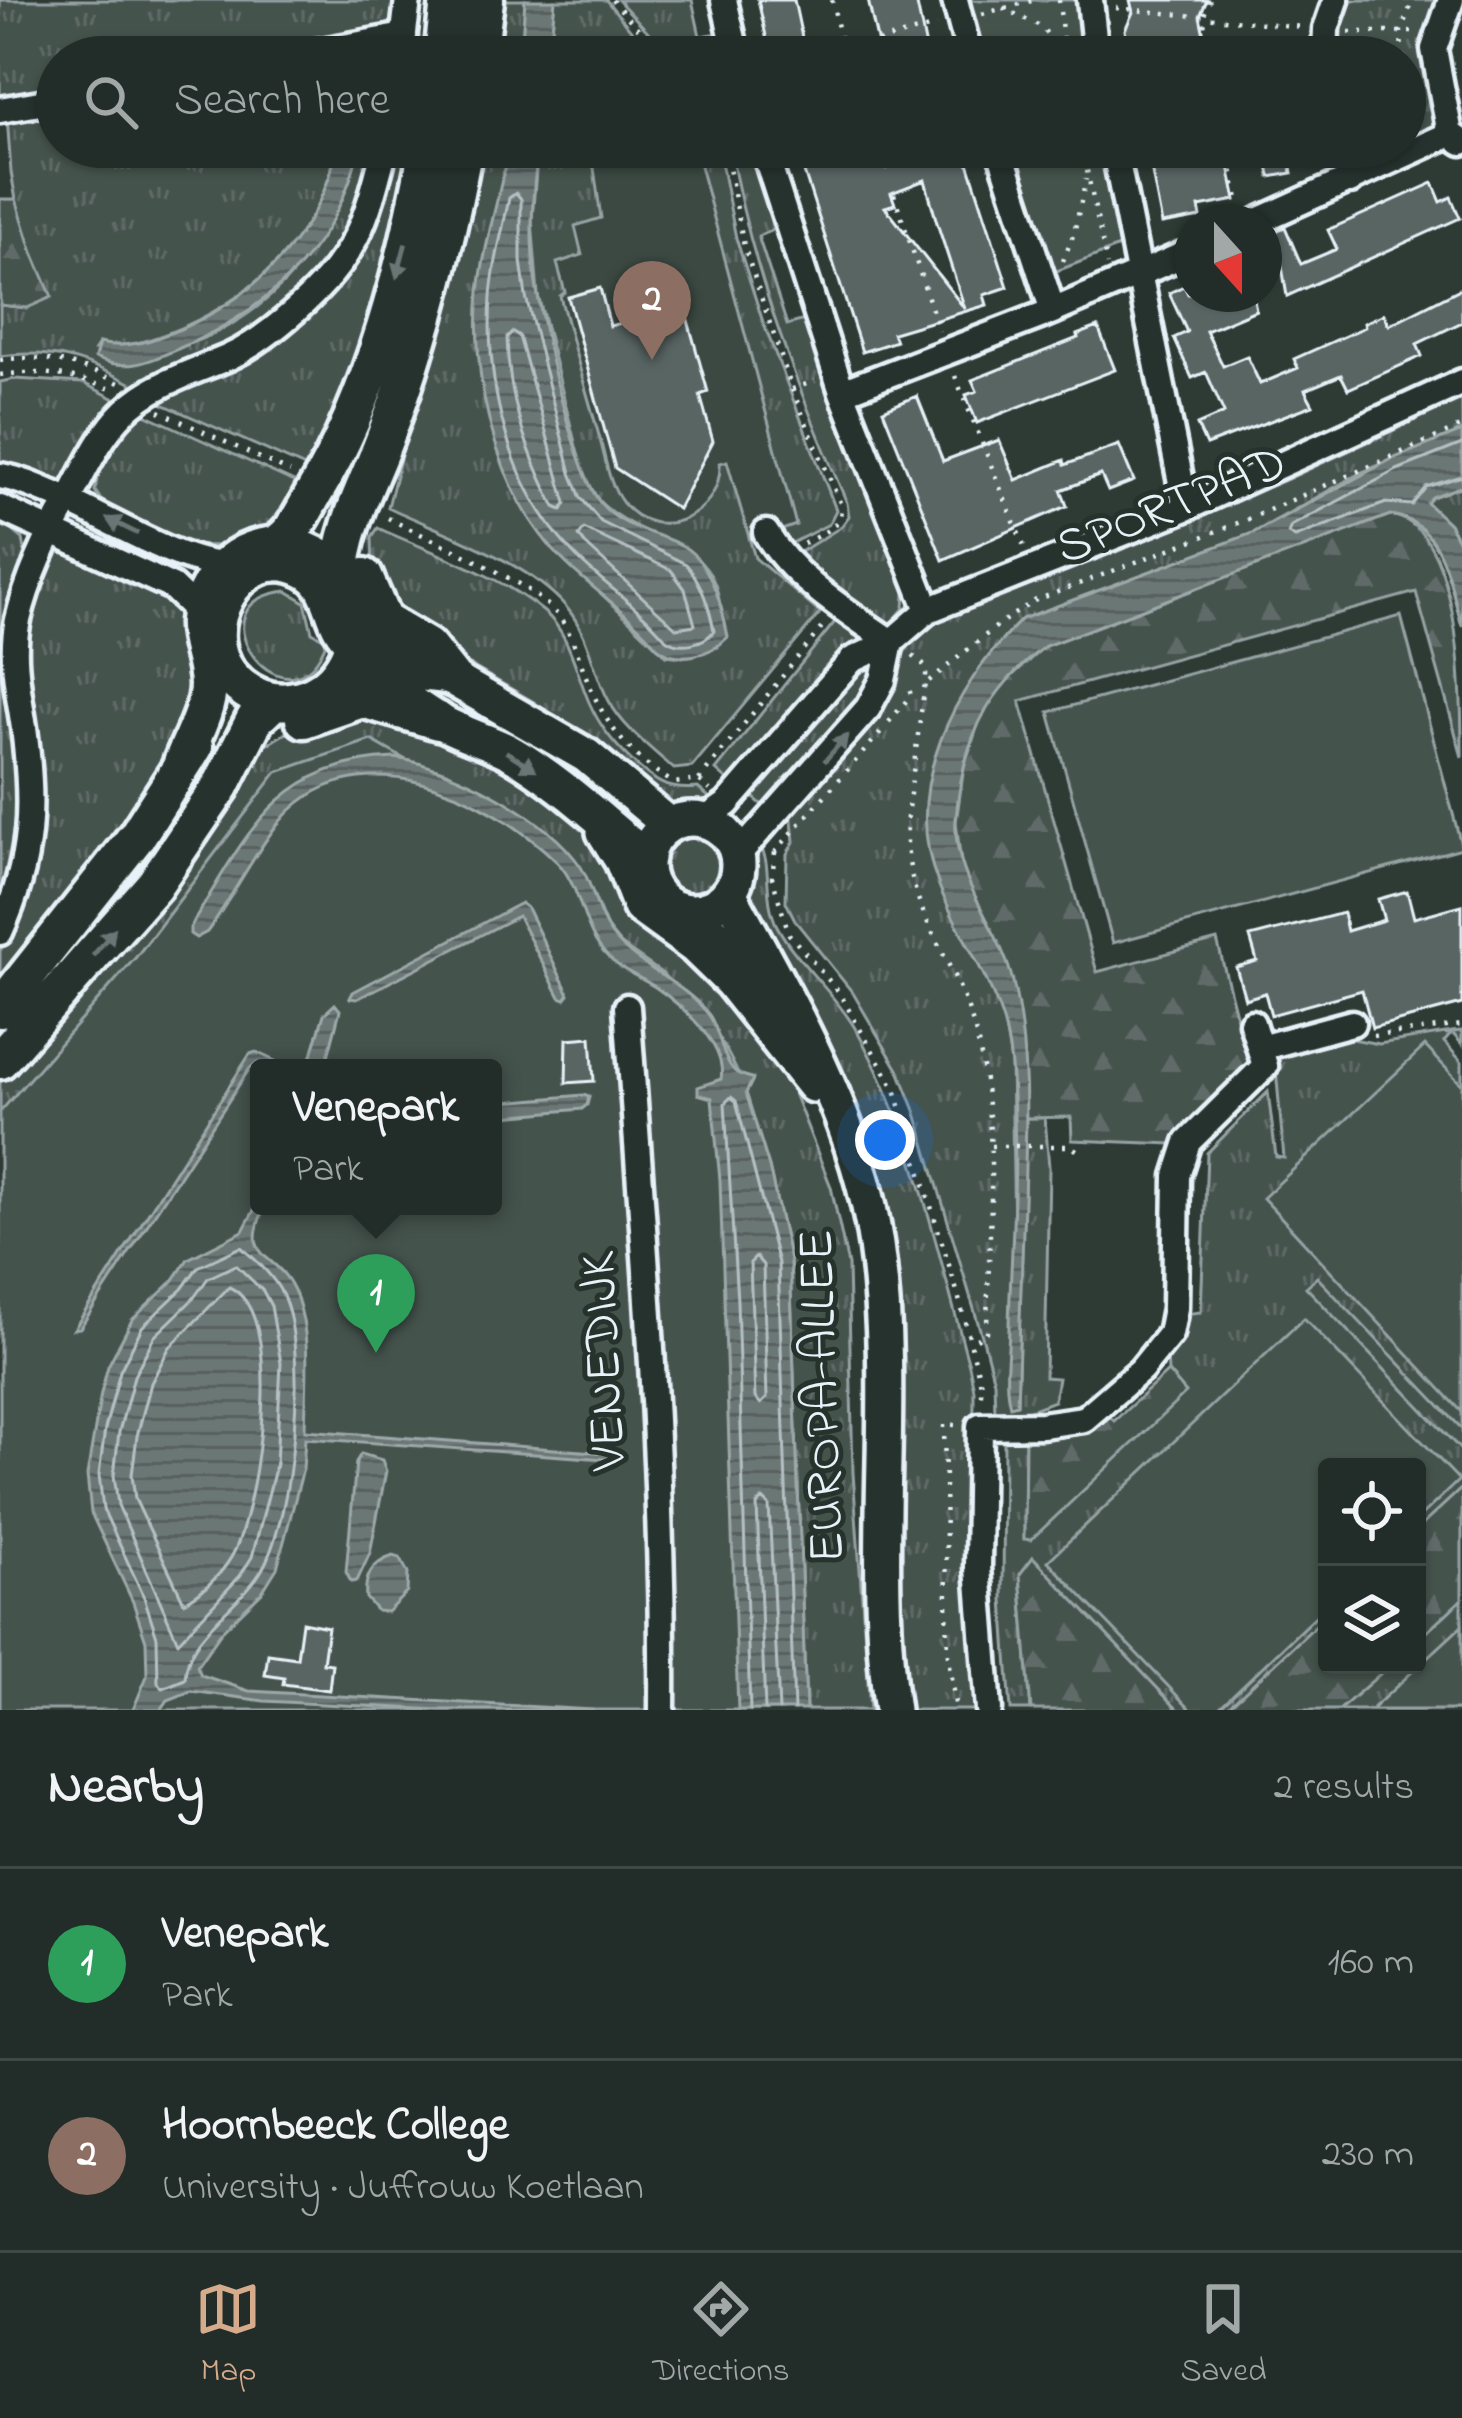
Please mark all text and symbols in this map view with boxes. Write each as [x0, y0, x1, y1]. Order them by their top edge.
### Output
search box [36, 36, 1426, 168]
icon: search [78, 69, 144, 135]
text: Search here [174, 69, 390, 135]
north arrow [1174, 204, 1282, 312]
one-way arrow [391, 242, 410, 279]
pin: 2 [613, 261, 691, 360]
street label: SPORTPAD [1046, 427, 1298, 587]
one-way arrow [104, 516, 139, 536]
one-way arrow [822, 734, 849, 763]
one-way arrow [504, 749, 537, 771]
one-way arrow [91, 927, 117, 957]
popup [250, 1059, 502, 1215]
text: Venepark [293, 1076, 459, 1142]
your location [855, 1110, 915, 1170]
text: Park [293, 1142, 363, 1199]
street label: EUROPA-ALLEE [781, 1228, 867, 1564]
street label: VENEDIJK [563, 1249, 649, 1473]
pin: 1 [337, 1254, 415, 1353]
map controls [1318, 1458, 1426, 1674]
button: locate [1318, 1458, 1426, 1566]
button: layers [1318, 1566, 1426, 1674]
text: Nearby [48, 1751, 204, 1826]
text: 2 results [1274, 1760, 1414, 1817]
text: Venepark [162, 1902, 328, 1968]
text: 1 [81, 1935, 93, 1992]
text: 160 m [1328, 1935, 1414, 1992]
text: Park [162, 1968, 232, 2025]
text: Hoornbeeck College [162, 2094, 509, 2160]
text: 2 [77, 2127, 97, 2184]
text: 230 m [1322, 2127, 1414, 2184]
text: University · Juffrouw Koetlaan [162, 2160, 644, 2217]
tab: Map [195, 2276, 261, 2396]
tab: Directions [652, 2276, 790, 2396]
tab: Saved [1180, 2276, 1267, 2396]

